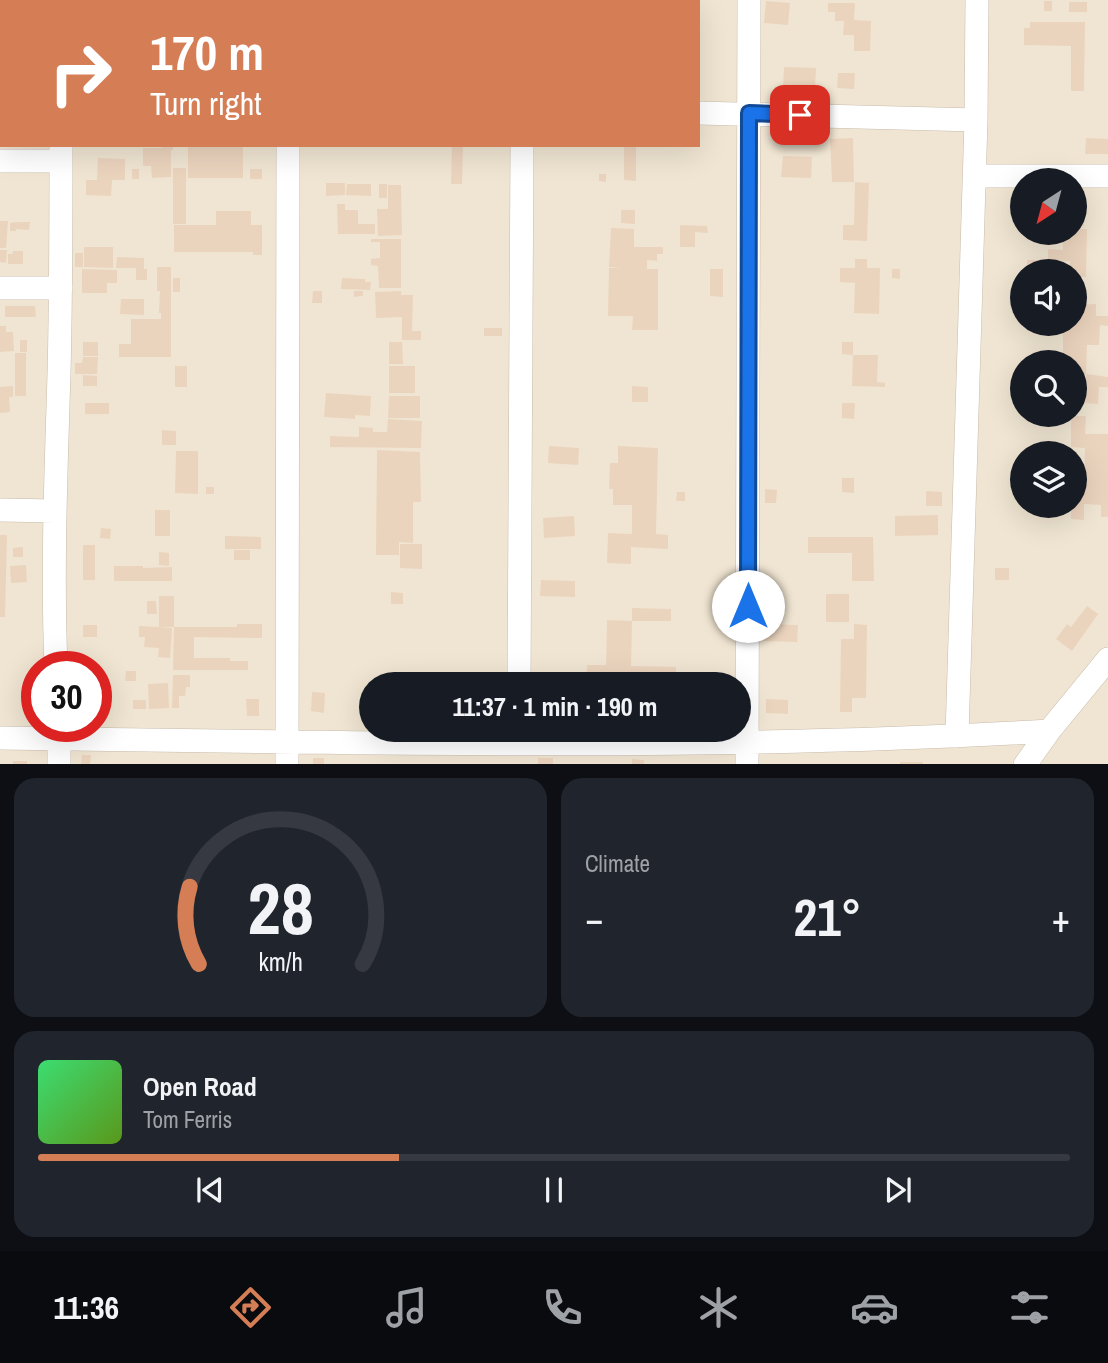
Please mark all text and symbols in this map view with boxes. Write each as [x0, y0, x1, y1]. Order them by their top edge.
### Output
text: 170 m [150, 19, 264, 85]
icon: right [35, 28, 126, 119]
text: Turn right [150, 82, 262, 125]
pin [770, 85, 830, 145]
icon: arrive [781, 96, 819, 134]
north arrow [1010, 168, 1087, 245]
map controls [1010, 168, 1087, 518]
button: sound [1010, 259, 1087, 336]
button: search [1010, 350, 1087, 427]
button: layers [1010, 441, 1087, 518]
position arrow [711, 569, 785, 643]
speed limit sign: 30 [21, 651, 112, 742]
text: 11:37 · 1 min · 190 m [452, 689, 658, 724]
text: Climate [585, 848, 650, 879]
text: 28 [247, 859, 314, 957]
text: 21° [793, 882, 862, 952]
text: − [585, 893, 603, 944]
text: + [1052, 893, 1070, 944]
text: km/h [258, 944, 303, 978]
text: Open Road [143, 1069, 257, 1104]
text: Tom Ferris [143, 1104, 232, 1135]
icon: previous [191, 1171, 229, 1209]
icon: pause [535, 1171, 573, 1209]
icon: next [879, 1171, 917, 1209]
icon: directions [226, 1283, 275, 1332]
icon: music [382, 1283, 431, 1332]
icon: phone [538, 1283, 587, 1332]
icon: climate [694, 1283, 743, 1332]
icon: car [850, 1283, 899, 1332]
icon: filters [1005, 1283, 1054, 1332]
text: 11:36 [53, 1286, 119, 1329]

